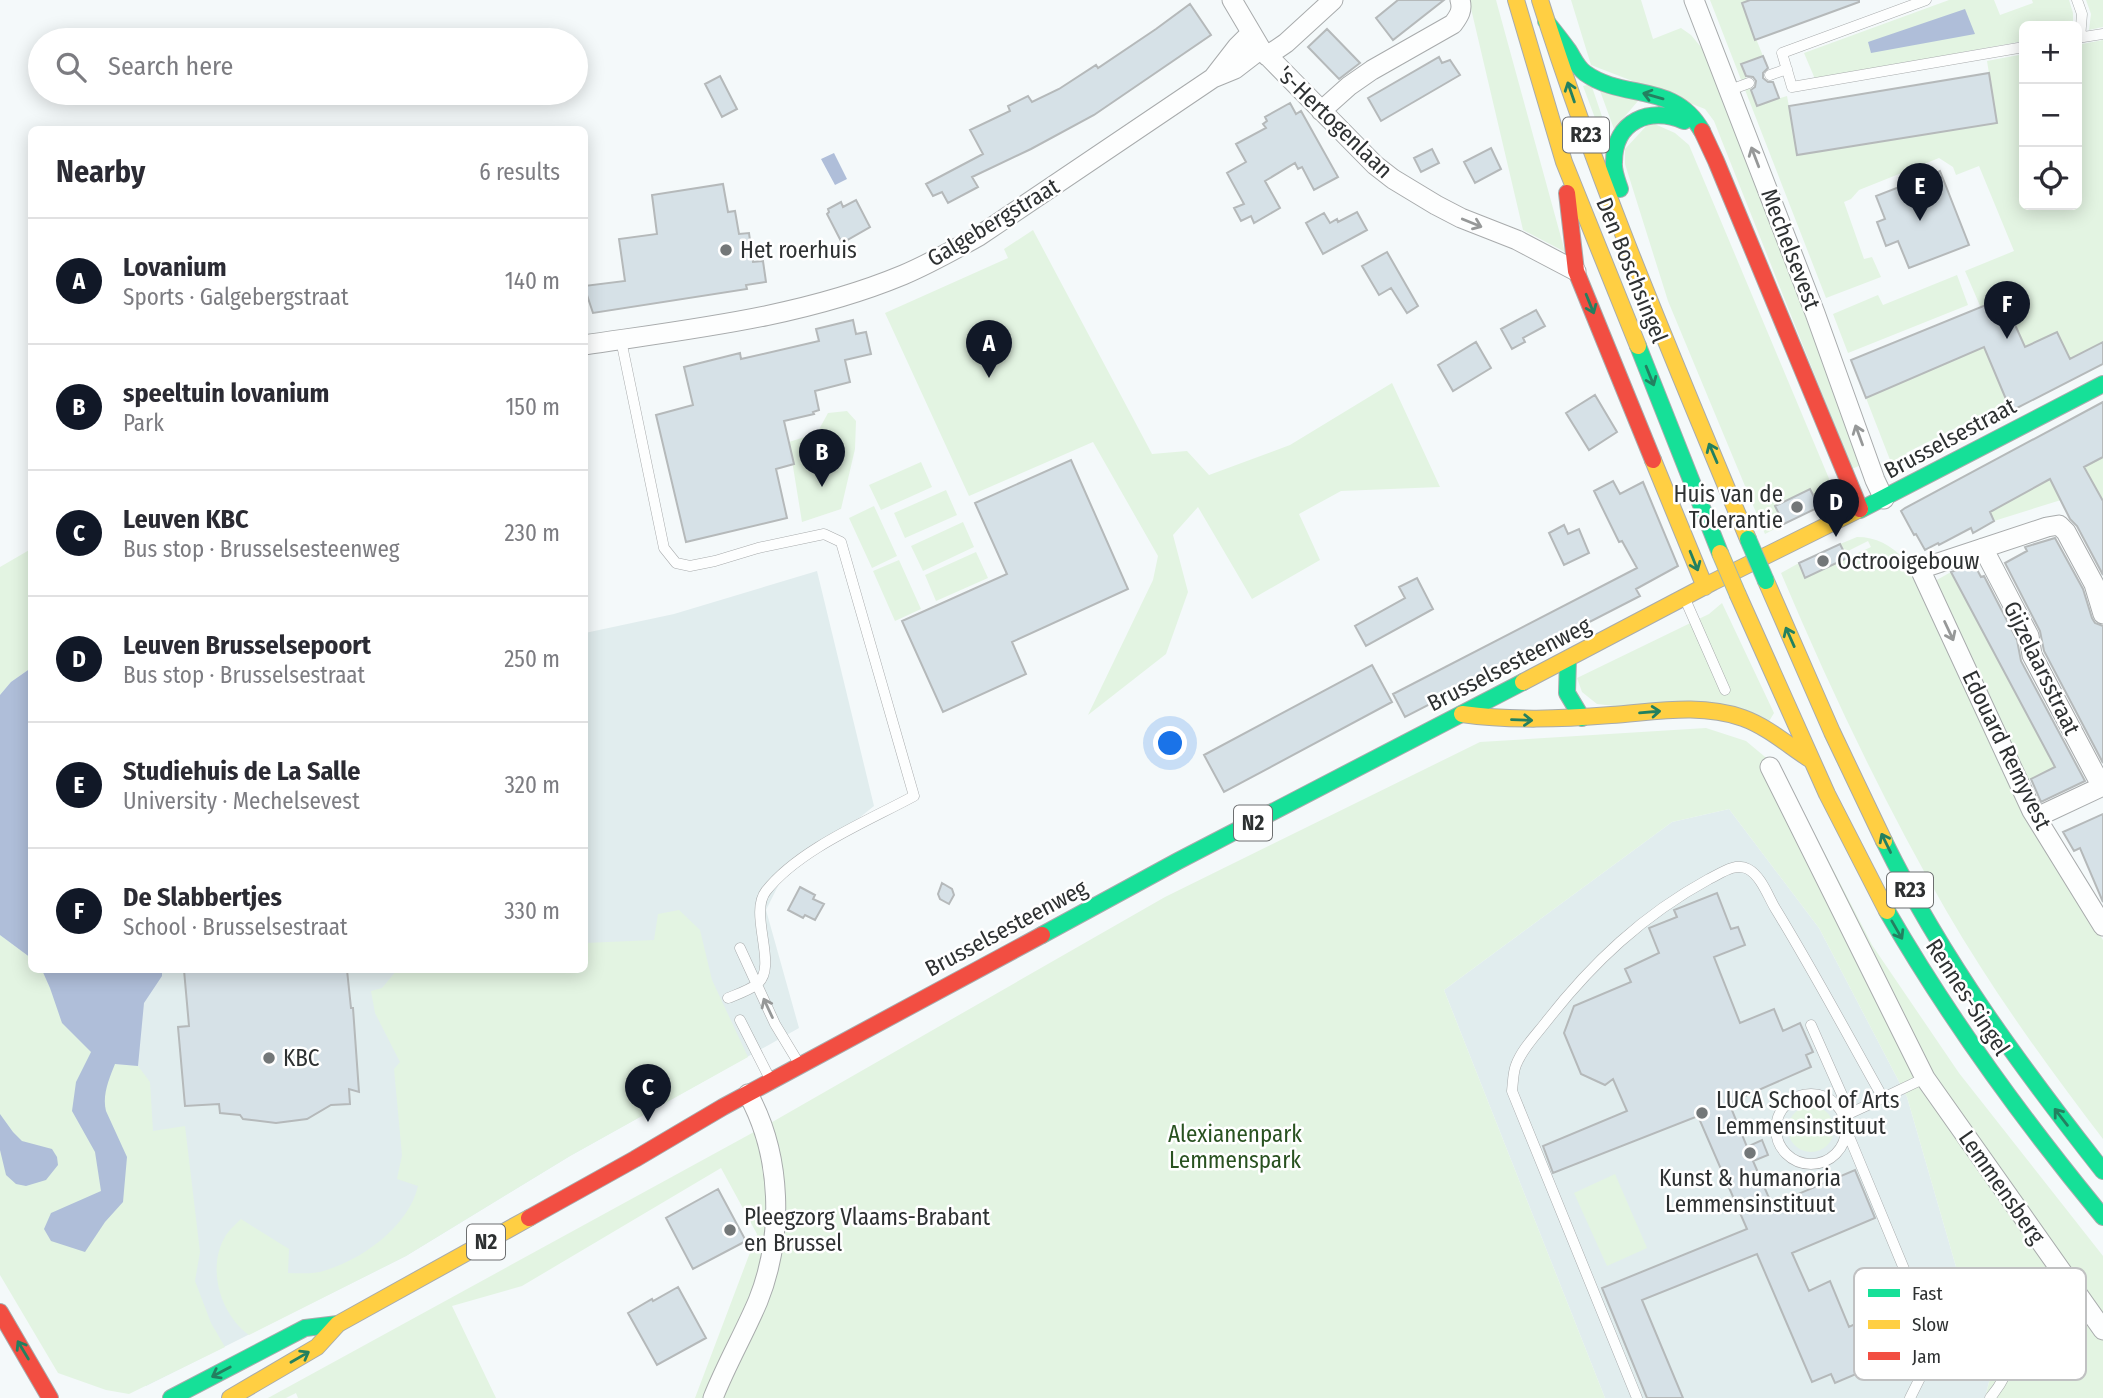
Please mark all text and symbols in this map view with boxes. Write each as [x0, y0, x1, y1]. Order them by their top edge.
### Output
map controls [2019, 21, 2082, 210]
button: + [2019, 21, 2082, 84]
search box [28, 28, 588, 105]
icon: search [52, 48, 90, 86]
text: Search here [108, 51, 233, 82]
street label: 's-Hertogenlaan [1271, 60, 1399, 184]
one-way arrow [1564, 81, 1576, 103]
button: − [2019, 84, 2082, 147]
one-way arrow [1642, 89, 1664, 102]
road number: R23 [1563, 118, 1609, 152]
one-way arrow [1748, 147, 1761, 169]
button: locate [2019, 147, 2082, 210]
text: Nearby [56, 154, 145, 190]
text: 6 results [479, 158, 560, 186]
pin: E [1897, 163, 1943, 221]
street label: Galgebergstraat [922, 171, 1064, 272]
street label: Mechelsevest [1755, 185, 1827, 314]
street label: Den Boschsingel [1590, 193, 1674, 347]
one-way arrow [1461, 217, 1483, 230]
place label: Het roerhuis [740, 236, 857, 264]
marker: Het roerhuis [718, 242, 734, 258]
text: Lovanium [123, 252, 227, 283]
text: A [73, 267, 85, 295]
text: 140 m [505, 267, 560, 295]
pin: F [1984, 281, 2030, 339]
text: Sports · Galgebergstraat [123, 283, 348, 311]
one-way arrow [1584, 293, 1597, 315]
pin: A [966, 320, 1012, 378]
one-way arrow [1644, 365, 1657, 387]
text: speeltuin lovanium [123, 378, 329, 409]
street label: Brusselsestraat [1879, 391, 2021, 484]
text: B [73, 393, 85, 421]
text: 150 m [505, 393, 560, 421]
text: Park [123, 409, 164, 437]
one-way arrow [1852, 425, 1864, 447]
pin: B [799, 429, 845, 487]
one-way arrow [1706, 443, 1719, 465]
pin: D [1813, 479, 1859, 537]
place label: Huis van de Tolerantie [1674, 480, 1783, 534]
marker: Huis van de Tolerantie [1789, 499, 1805, 515]
text: Leuven KBC [123, 504, 249, 535]
text: C [73, 519, 85, 547]
text: 230 m [504, 519, 560, 547]
text: Bus stop · Brusselsesteenweg [123, 535, 400, 563]
place label: Octrooigebouw [1837, 547, 1979, 575]
one-way arrow [1689, 549, 1702, 571]
marker: Octrooigebouw [1815, 553, 1831, 569]
street label: Gijzelaarsstraat [1998, 597, 2087, 740]
street label: Brusselsesteenweg [1423, 611, 1596, 717]
one-way arrow [1943, 620, 1956, 641]
one-way arrow [1783, 627, 1796, 648]
text: Leuven Brusselsepoort [123, 630, 371, 661]
text: D [72, 645, 86, 673]
text: 250 m [504, 645, 560, 673]
text: Bus stop · Brusselsestraat [123, 661, 365, 689]
street label: Edouard Remyvest [1956, 666, 2058, 834]
one-way arrow [1638, 705, 1661, 718]
one-way arrow [1510, 714, 1533, 727]
your location [1153, 726, 1187, 760]
text: Studiehuis de La Salle [123, 756, 360, 787]
text: E [74, 771, 84, 799]
text: 320 m [505, 771, 560, 799]
text: University · Mechelsevest [123, 787, 360, 815]
road number: N2 [1234, 806, 1272, 840]
one-way arrow [1879, 833, 1892, 854]
road number: R23 [1887, 872, 1933, 908]
street label: Brusselsesteenweg [920, 873, 1092, 983]
text: De Slabbertjes [123, 882, 282, 913]
text: F [74, 897, 84, 925]
text: 330 m [504, 897, 560, 925]
text: School · Brusselsestraat [123, 913, 348, 941]
one-way arrow [1890, 919, 1904, 939]
street label: Rennes-Singel [1920, 933, 2016, 1061]
one-way arrow [761, 998, 774, 1019]
place label: KBC [283, 1044, 320, 1072]
marker: KBC [261, 1050, 277, 1066]
pin: C [625, 1064, 671, 1122]
place label: LUCA School of Arts Lemmensinstituut [1716, 1086, 1900, 1140]
marker: LUCA School of Arts Lemmensinstituut [1694, 1105, 1710, 1121]
one-way arrow [2053, 1109, 2068, 1127]
park label: Alexianenpark Lemmenspark [1168, 1120, 1302, 1174]
street label: Lemmensberg [1953, 1125, 2051, 1249]
marker: Kunst & humanoria Lemmensinstituut [1742, 1145, 1758, 1161]
place label: Kunst & humanoria Lemmensinstituut [1659, 1164, 1841, 1218]
place label: Pleegzorg Vlaams-Brabant en Brussel [744, 1203, 991, 1257]
marker: Pleegzorg Vlaams-Brabant en Brussel [722, 1222, 738, 1238]
road number: N2 [467, 1224, 505, 1260]
legend [1854, 1268, 2086, 1380]
text: Fast [1912, 1282, 1943, 1305]
text: Slow [1912, 1313, 1949, 1336]
one-way arrow [15, 1340, 29, 1360]
text: Jam [1912, 1345, 1941, 1368]
one-way arrow [289, 1350, 309, 1364]
one-way arrow [211, 1366, 232, 1379]

